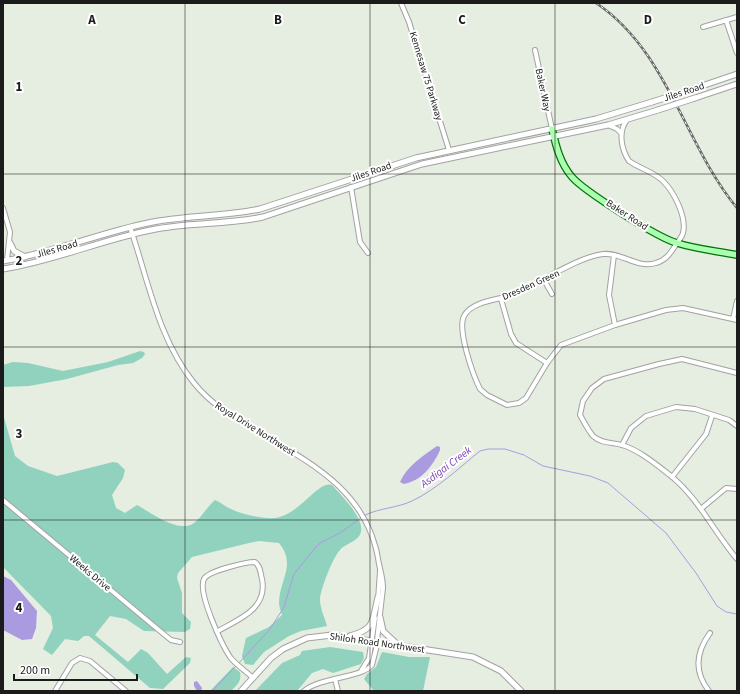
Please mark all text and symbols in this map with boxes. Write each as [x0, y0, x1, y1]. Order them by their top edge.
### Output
text: A [87, 11, 96, 29]
text: B [274, 11, 282, 29]
text: C [458, 11, 466, 29]
text: D [644, 11, 652, 29]
street label: Kennesaw 75 Parkway [406, 30, 446, 123]
street label: Baker Way [532, 67, 554, 113]
text: 1 [16, 78, 23, 96]
street label: Jiles Road [662, 79, 706, 105]
street label: Jiles Road [349, 158, 393, 186]
street label: Baker Road [603, 196, 651, 234]
street label: Jiles Road [35, 236, 79, 262]
text: 2 [16, 252, 23, 270]
street label: Dresden Green [500, 266, 562, 304]
street label: Royal Drive Northwest [212, 399, 298, 460]
text: 3 [16, 425, 23, 443]
water label: Asdigai Creek [417, 442, 475, 492]
street label: Weeks Drive [66, 551, 114, 595]
text: 4 [16, 599, 23, 617]
street label: Shiloh Road Northwest [329, 629, 426, 657]
scale bar [14, 656, 137, 682]
text: 200 m [20, 662, 50, 679]

